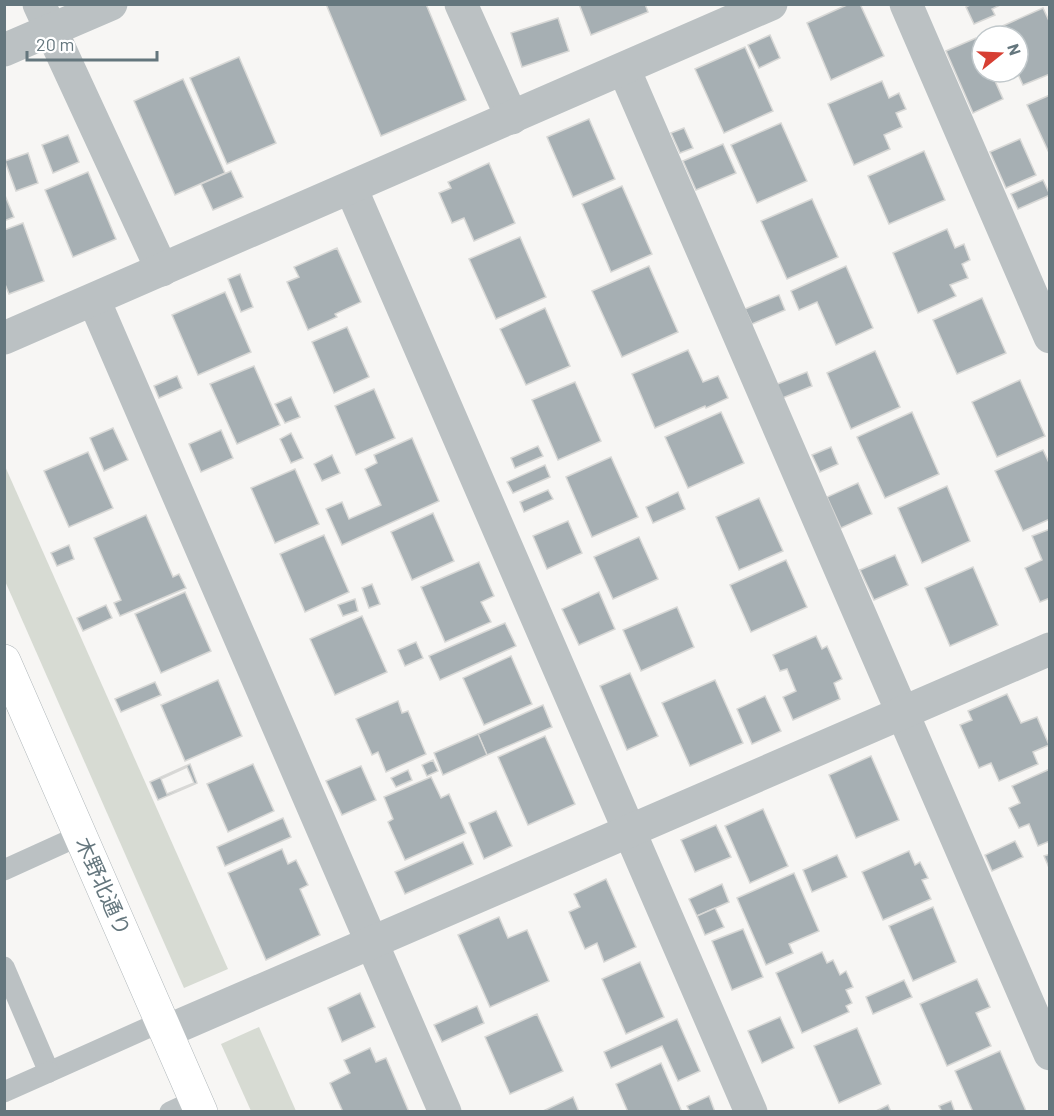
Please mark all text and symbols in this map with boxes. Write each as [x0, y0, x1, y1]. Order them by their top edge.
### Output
scale bar [27, 24, 158, 62]
north arrow [970, 24, 1030, 84]
text: 20 m [36, 33, 74, 55]
text: N [1004, 41, 1025, 57]
street label: 木野北通り [71, 833, 137, 939]

